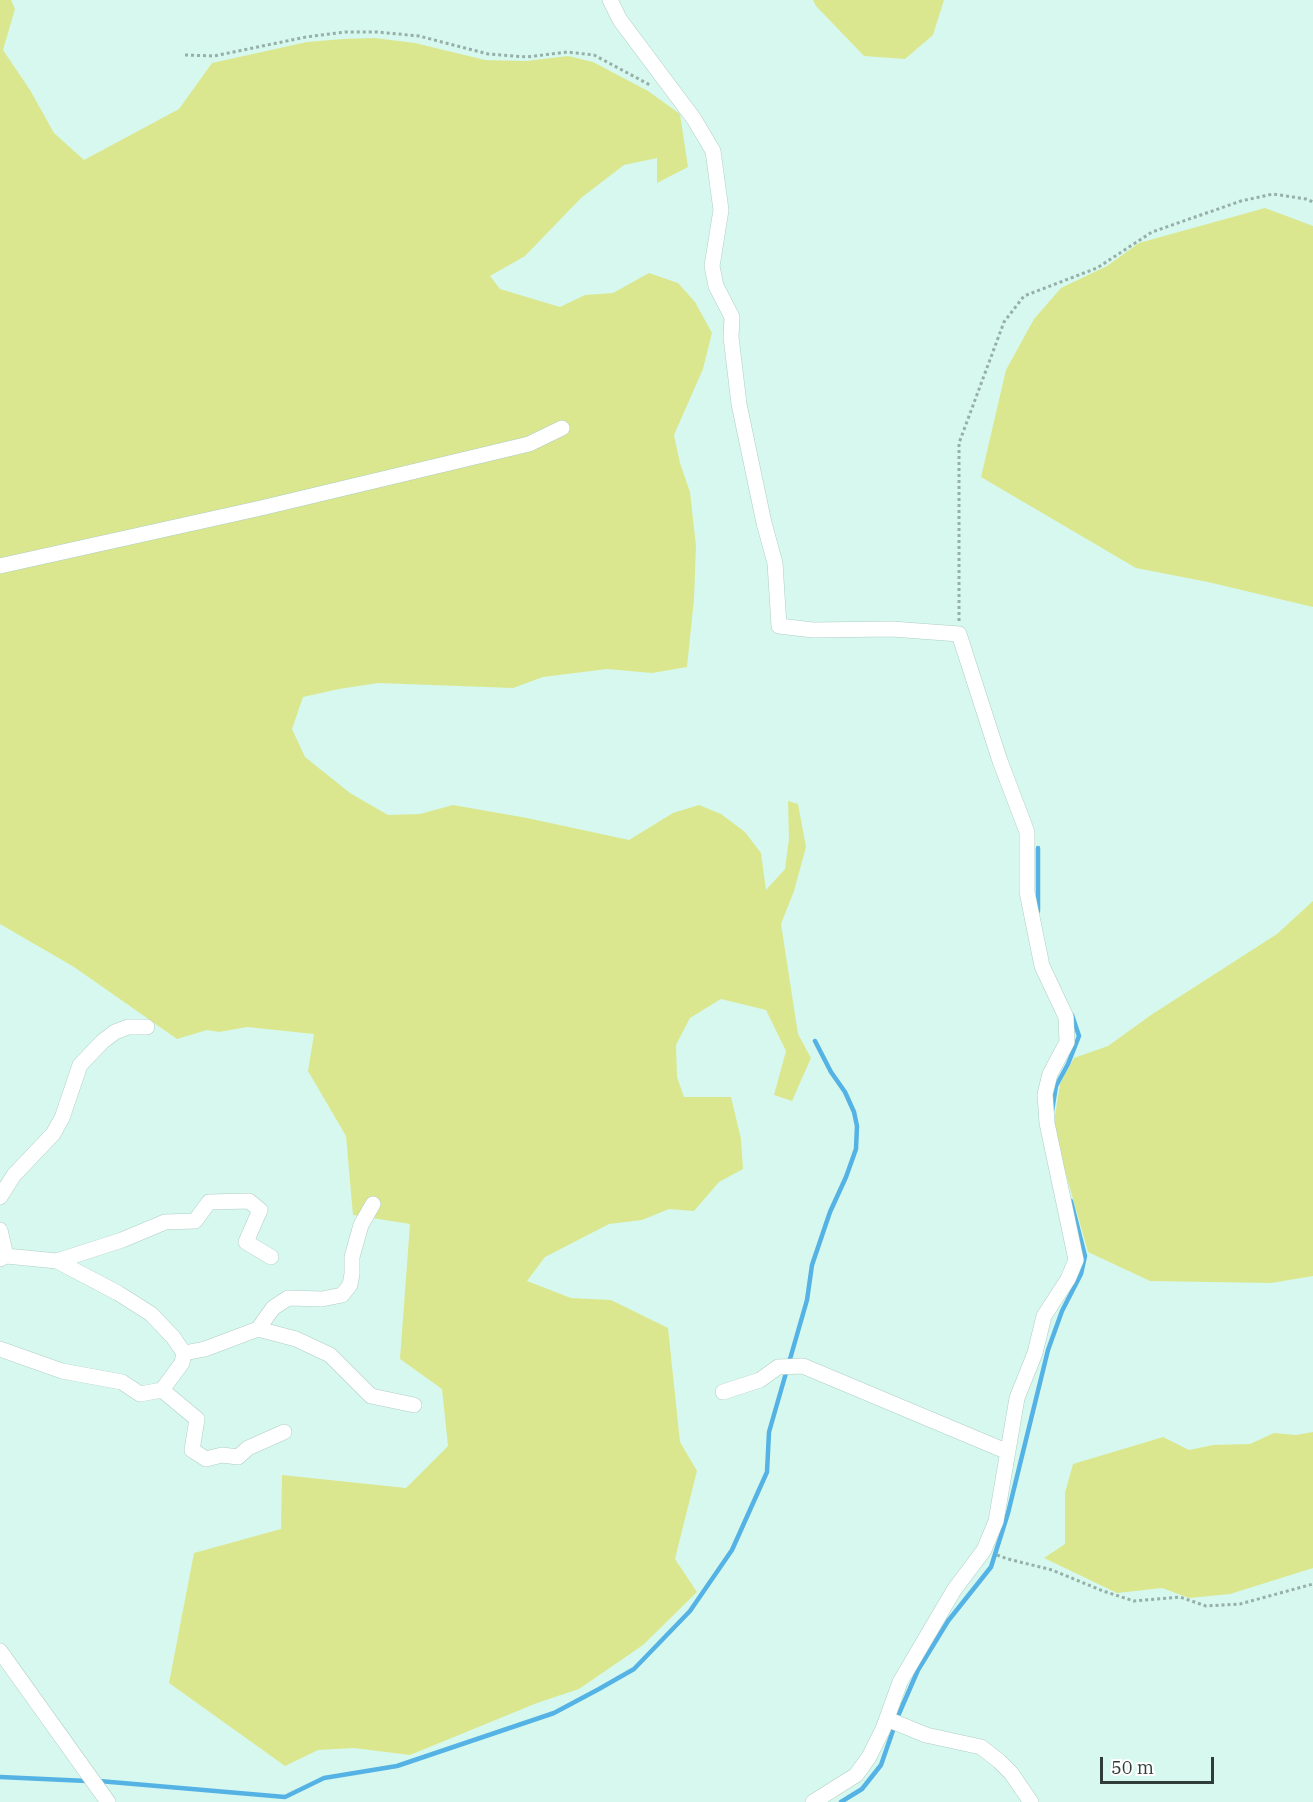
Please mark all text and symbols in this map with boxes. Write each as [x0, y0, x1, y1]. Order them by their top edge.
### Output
scale bar [1103, 1745, 1217, 1783]
text: 50 m [1111, 1756, 1154, 1779]

